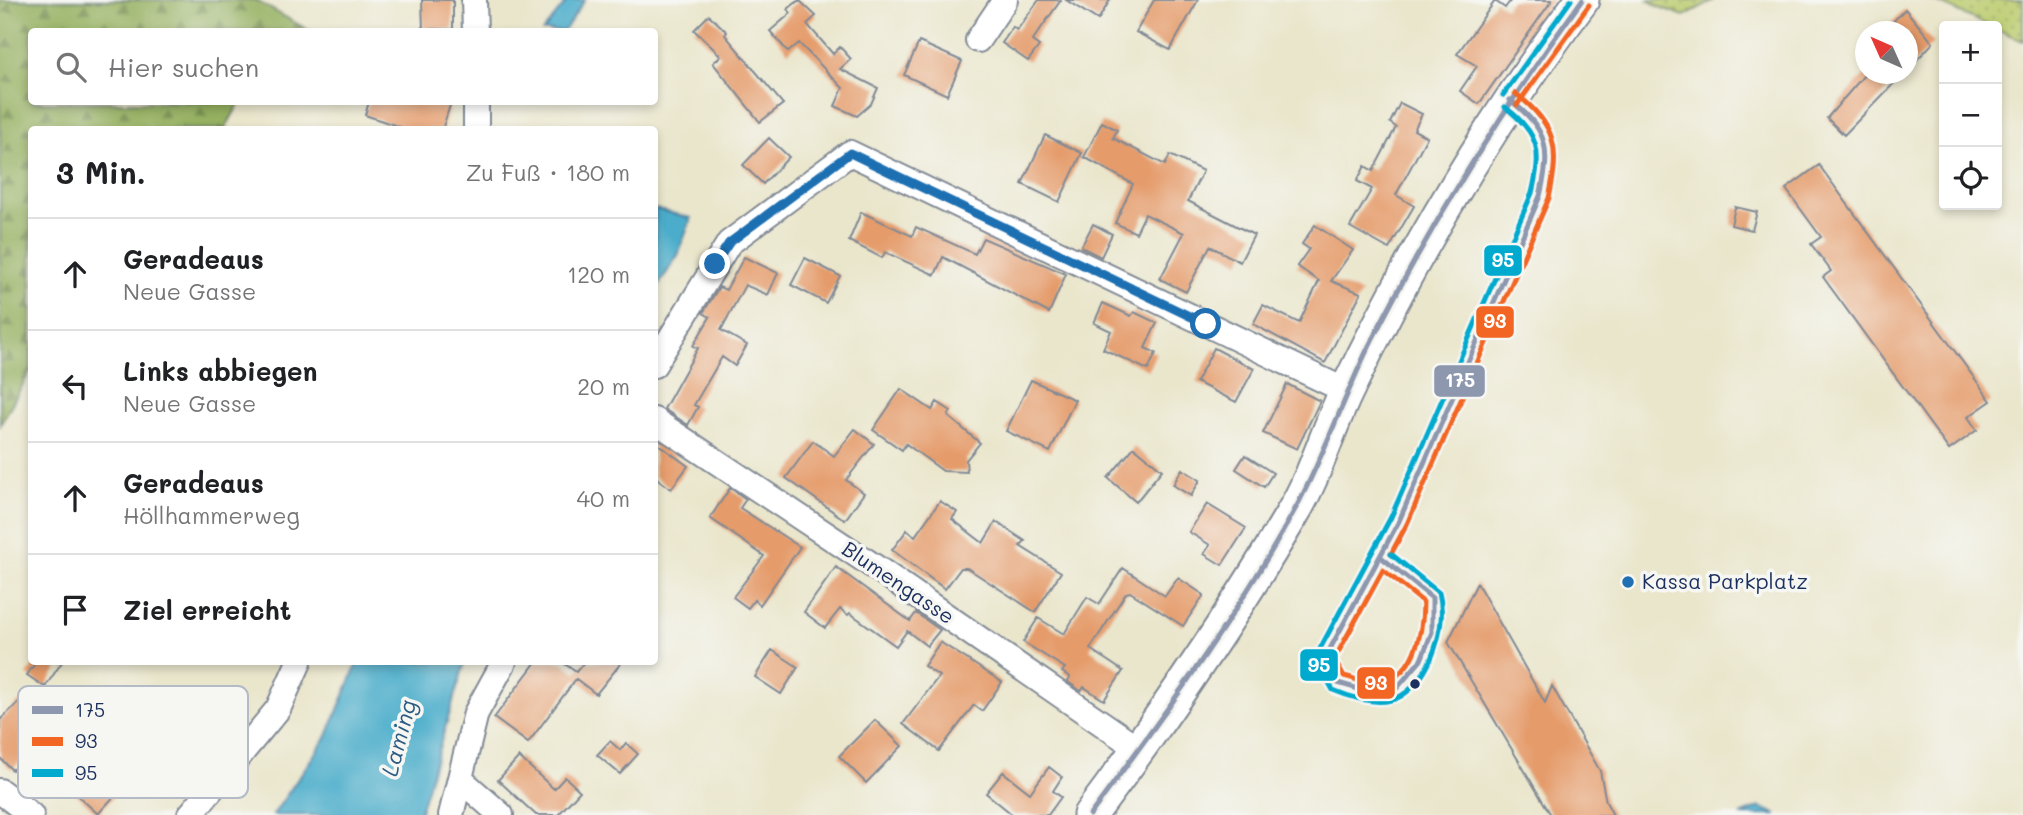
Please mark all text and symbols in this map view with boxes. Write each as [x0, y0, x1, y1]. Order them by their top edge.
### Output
north arrow [1855, 21, 1918, 84]
map controls [1939, 21, 2002, 210]
button: + [1939, 21, 2002, 84]
search box [28, 28, 658, 105]
icon: search [52, 48, 90, 86]
text: Hier suchen [108, 50, 259, 84]
button: − [1939, 84, 2002, 147]
button: locate [1939, 147, 2002, 210]
text: 3 Min. [56, 152, 146, 192]
text: Zu Fuß · 180 m [466, 157, 630, 187]
text: Geradeaus [123, 242, 264, 276]
line badge: 95 [1483, 244, 1523, 277]
text: 95 [1492, 247, 1514, 272]
route end [699, 248, 730, 279]
icon: ahead [56, 255, 94, 293]
text: 120 m [567, 259, 630, 289]
text: Neue Gasse [123, 276, 256, 306]
line badge: 93 [1475, 305, 1515, 339]
route start [1190, 308, 1221, 339]
text: 93 [1484, 308, 1506, 333]
text: Links abbiegen [123, 354, 318, 388]
line badge: 175 [1433, 364, 1486, 398]
icon: left [56, 367, 94, 405]
text: 175 [1445, 367, 1475, 392]
text: 20 m [577, 371, 630, 401]
text: Neue Gasse [123, 388, 256, 418]
text: Geradeaus [123, 466, 264, 500]
icon: ahead [56, 479, 94, 517]
text: 40 m [577, 483, 630, 513]
text: Höllhammerweg [123, 500, 300, 530]
street label: Blumengasse [837, 534, 960, 629]
place label: Kassa Parkplatz [1642, 567, 1808, 594]
marker: Kassa Parkplatz [1620, 574, 1636, 590]
icon: arrive [56, 591, 94, 629]
text: Ziel erreicht [123, 593, 291, 627]
line badge: 95 [1299, 648, 1339, 682]
text: 95 [1308, 652, 1330, 677]
line badge: 93 [1356, 666, 1396, 700]
text: 93 [1365, 670, 1387, 695]
unlabelled marker [1408, 677, 1422, 691]
legend [18, 686, 248, 798]
water label: Laming [373, 696, 423, 779]
text: 175 [75, 697, 105, 722]
text: 93 [75, 728, 97, 753]
text: 95 [75, 760, 97, 785]

